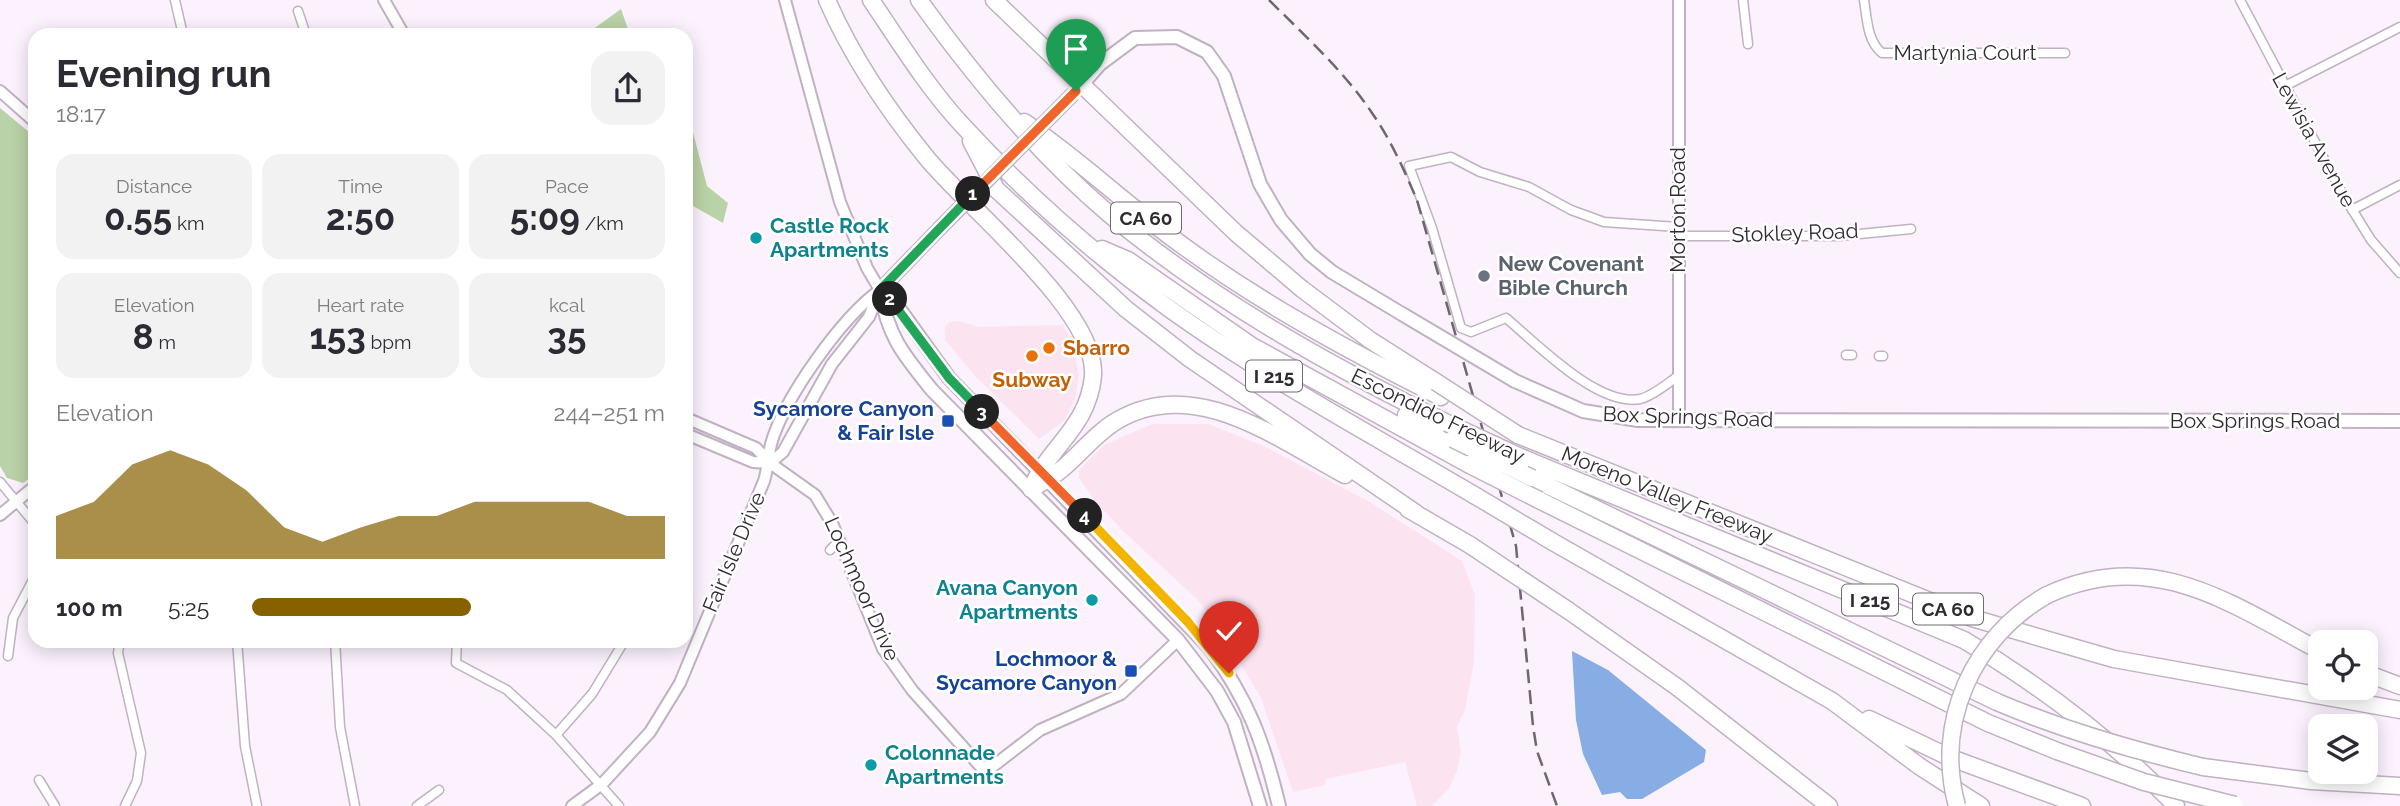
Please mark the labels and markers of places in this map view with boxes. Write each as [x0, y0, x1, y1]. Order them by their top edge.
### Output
pin [1046, 19, 1106, 91]
pin: 1 [956, 176, 990, 212]
place label: Castle Rock Apartments [770, 213, 889, 262]
marker: Castle Rock Apartments [748, 230, 764, 246]
place label: New Covenant Bible Church [1498, 251, 1644, 300]
marker: New Covenant Bible Church [1476, 268, 1492, 284]
pin: 2 [872, 282, 908, 316]
place label: Sbarro [1063, 335, 1130, 360]
marker: Sbarro [1041, 340, 1057, 356]
marker: Subway [1024, 348, 1040, 364]
place label: Subway [992, 367, 1072, 392]
pin: 3 [964, 394, 1000, 430]
place label: Sycamore Canyon & Fair Isle [753, 396, 934, 445]
marker: Sycamore Canyon & Fair Isle [940, 413, 956, 429]
pin: 4 [1068, 498, 1102, 534]
place label: Avana Canyon Apartments [936, 575, 1078, 624]
marker: Avana Canyon Apartments [1084, 592, 1100, 608]
pin [1199, 601, 1259, 673]
place label: Lochmoor & Sycamore Canyon [936, 646, 1117, 695]
marker: Lochmoor & Sycamore Canyon [1123, 663, 1139, 679]
place label: Colonnade Apartments [885, 740, 1004, 789]
marker: Colonnade Apartments [863, 757, 879, 773]

